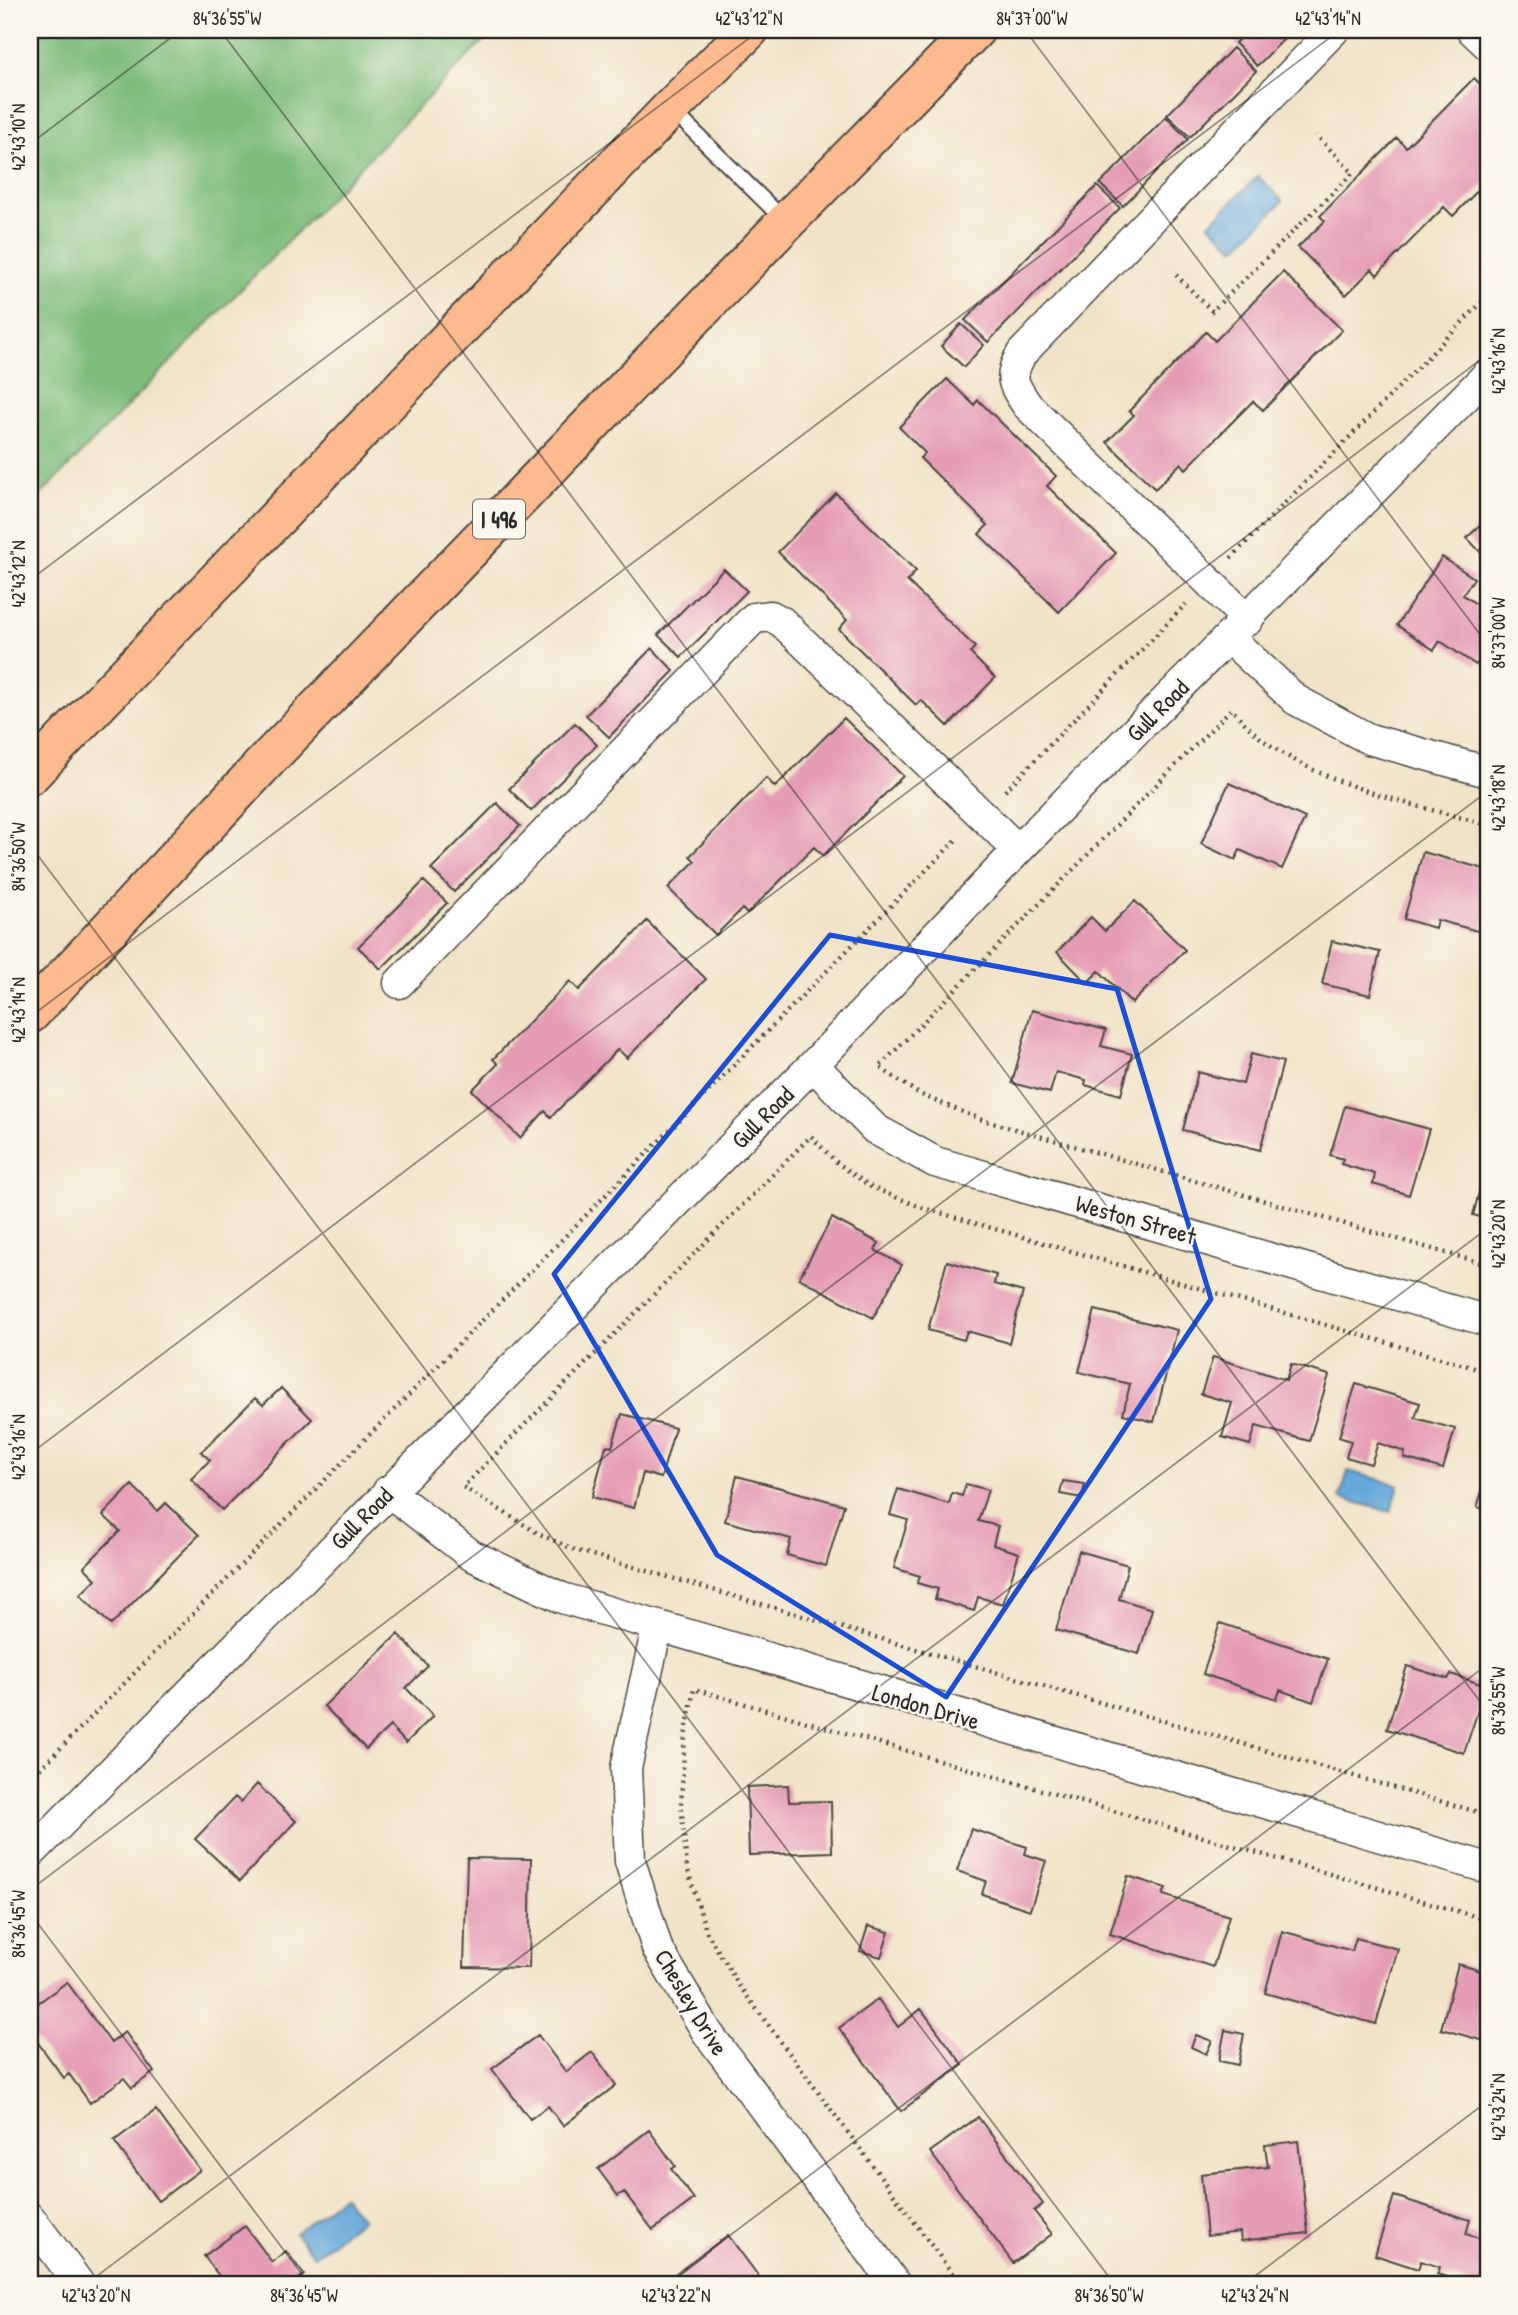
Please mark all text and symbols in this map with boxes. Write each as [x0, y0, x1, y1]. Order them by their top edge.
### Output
text: 84°36'55"W [193, 6, 261, 31]
text: 42°43'12"N [715, 6, 783, 31]
text: 84°37'00"W [996, 6, 1068, 31]
text: 42°43'14"N [1295, 6, 1361, 31]
text: 42°43'10"N [6, 104, 31, 170]
text: 42°43'16"N [1486, 328, 1511, 394]
road number: I 496 [473, 499, 525, 538]
text: 42°43'12"N [6, 540, 31, 608]
text: 84°37'00"W [1486, 597, 1511, 669]
street label: Gull Road [1119, 672, 1195, 748]
text: 42°43'18"N [1486, 765, 1511, 831]
text: 84°36'50"W [6, 822, 31, 892]
text: 42°43'14"N [6, 977, 31, 1043]
street label: Gull Road [724, 1079, 800, 1155]
street label: Weston Street [1072, 1187, 1201, 1252]
text: 42°43'20"N [1486, 1200, 1511, 1268]
text: 42°43'16"N [6, 1414, 31, 1480]
street label: Gull Road [323, 1480, 399, 1556]
text: 84°36'55"W [1486, 1667, 1511, 1735]
street label: London Drive [869, 1675, 984, 1737]
text: 84°36'45"W [6, 1890, 31, 1958]
street label: Chesley Drive [648, 1943, 737, 2062]
text: 42°43'24"N [1486, 2073, 1511, 2141]
text: 42°43'20"N [62, 2283, 130, 2308]
text: 84°36'45"W [270, 2283, 338, 2308]
text: 42°43'22"N [642, 2283, 711, 2308]
text: 84°36'50"W [1074, 2283, 1144, 2308]
text: 42°43'24"N [1221, 2283, 1289, 2308]

